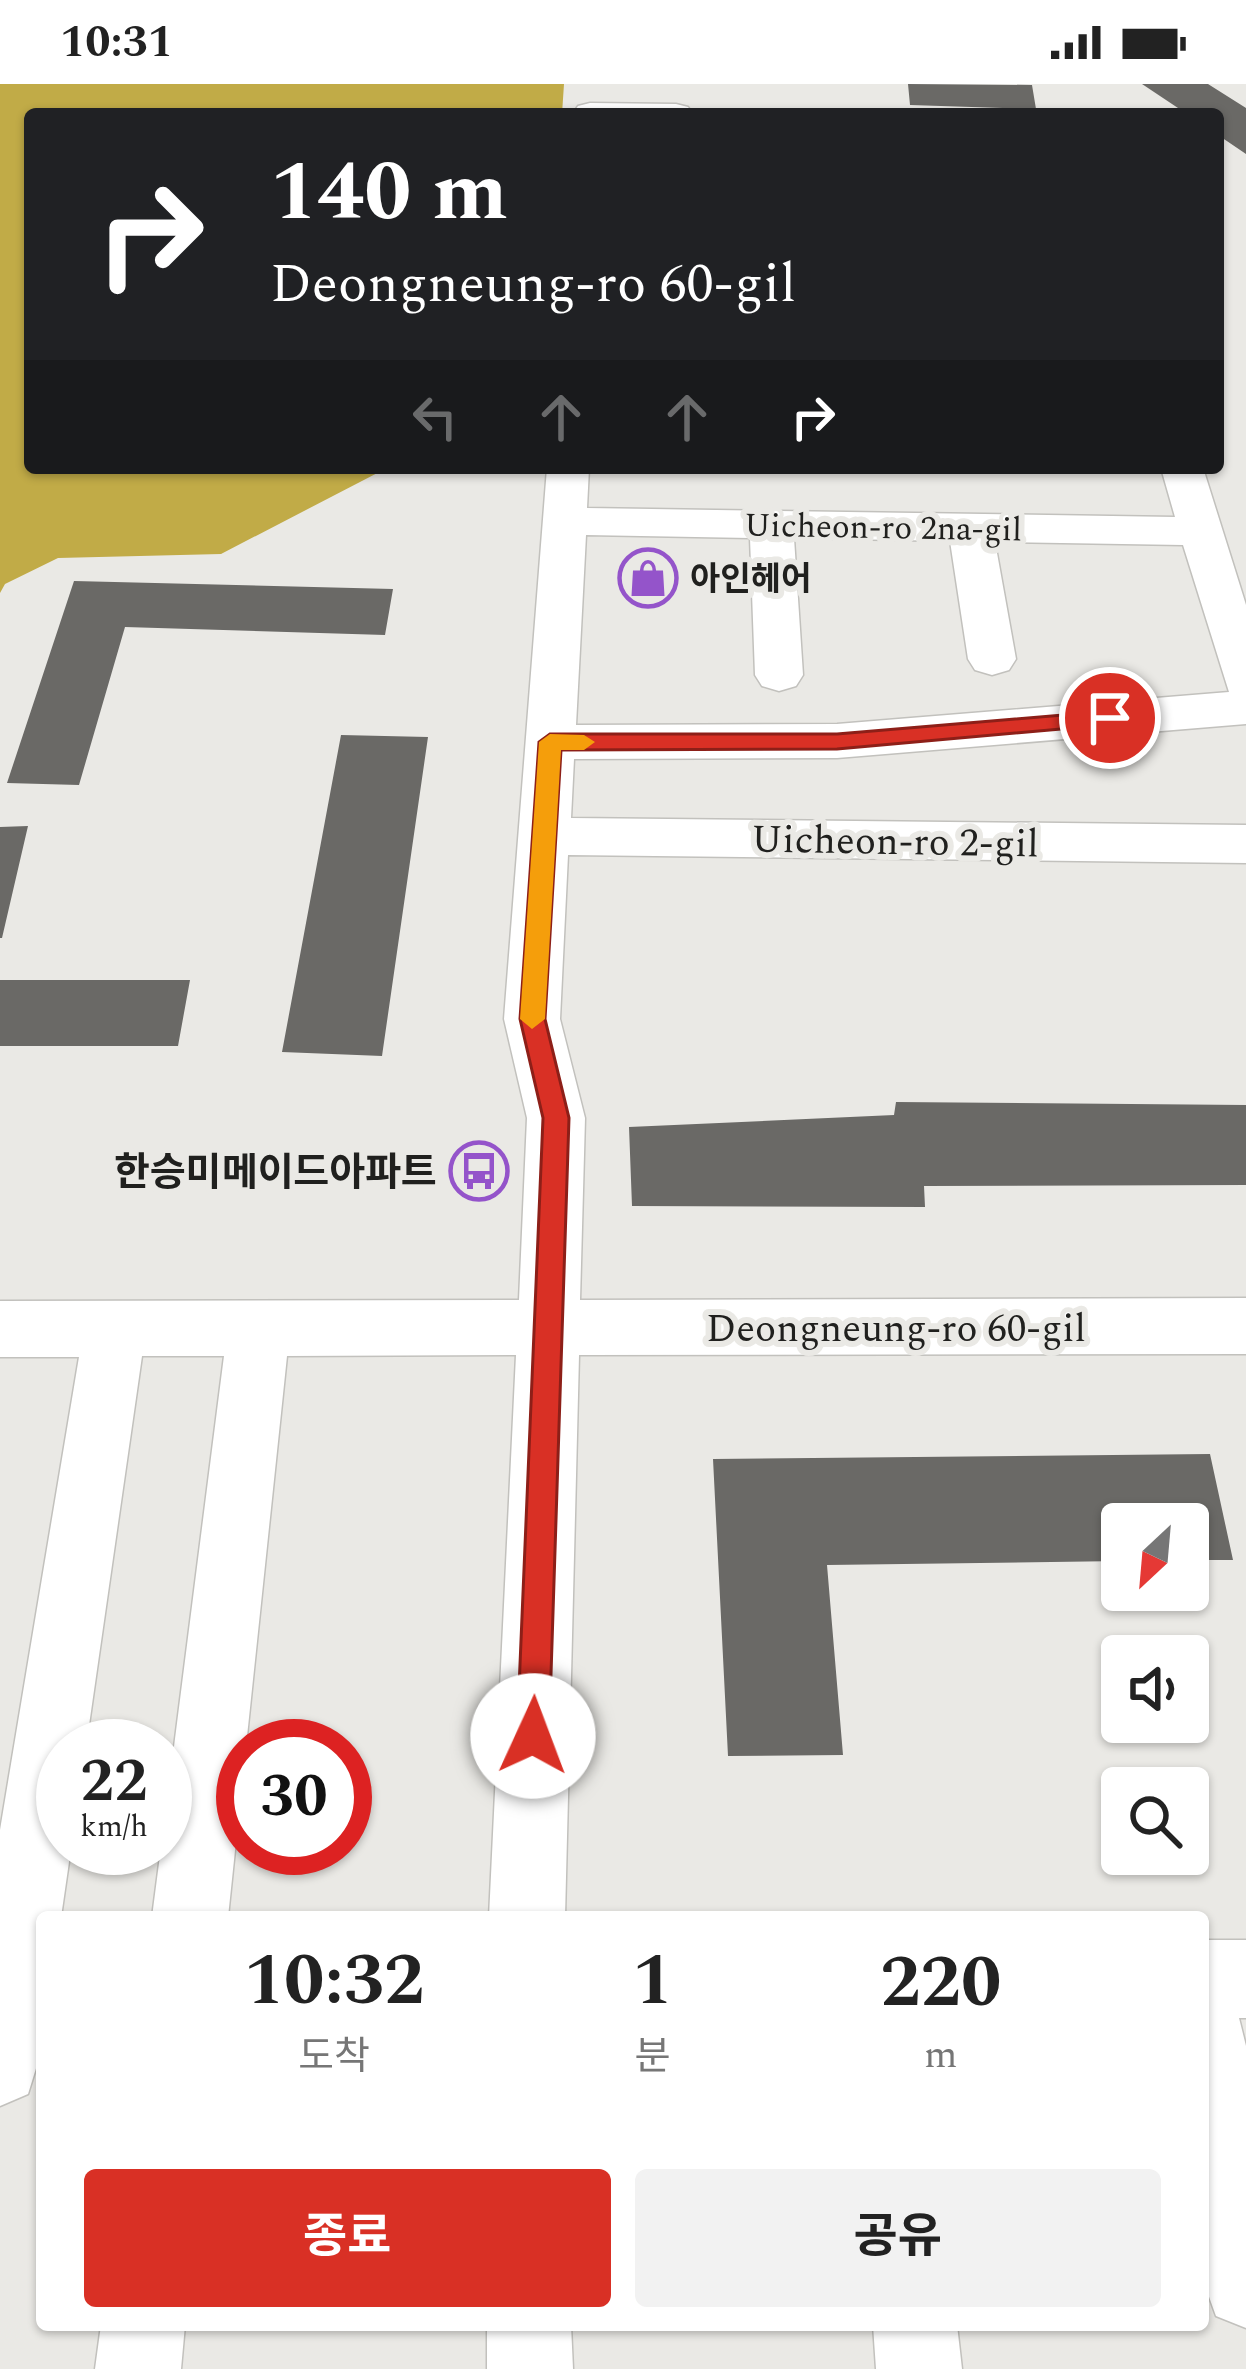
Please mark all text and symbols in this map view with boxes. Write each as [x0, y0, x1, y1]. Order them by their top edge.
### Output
text: 10:31 [60, 8, 173, 77]
text: 140 m [270, 129, 508, 257]
icon: right [72, 156, 228, 312]
text: Deongneung-ro 60-gil [270, 244, 796, 326]
icon: left [402, 384, 468, 450]
icon: ahead [528, 384, 594, 450]
icon: ahead [654, 384, 720, 450]
icon: right [780, 384, 846, 450]
street label: Uicheon-ro 2na-gil [744, 501, 1022, 555]
shop icon: 아인헤어 [617, 547, 679, 609]
place label: 아인헤어 [690, 555, 811, 605]
pin [1059, 667, 1161, 769]
icon: arrive [1077, 685, 1143, 751]
street label: Uicheon-ro 2-gil [751, 810, 1039, 875]
bus stop icon: 한승미메이드아파트 [448, 1140, 510, 1202]
place label: 한승미메이드아파트 [114, 1144, 437, 1203]
street label: Deongneung-ro 60-gil [706, 1300, 1086, 1359]
north arrow [1101, 1503, 1209, 1611]
map controls [1101, 1503, 1209, 1875]
button: sound [1101, 1635, 1209, 1743]
position arrow [470, 1673, 596, 1799]
speed limit sign: 30 [216, 1719, 372, 1875]
text: 22 [80, 1736, 148, 1828]
button: search [1101, 1767, 1209, 1875]
text: km/h [80, 1804, 148, 1850]
text: 10:32 [244, 1927, 425, 2036]
text: 1 [632, 1927, 673, 2036]
text: 220 [880, 1929, 1001, 2038]
text: m [924, 2026, 958, 2085]
text: 도착 [298, 2028, 370, 2087]
text: 분 [634, 2028, 670, 2087]
button: 종료 [84, 2169, 611, 2307]
button: 공유 [635, 2169, 1161, 2307]

